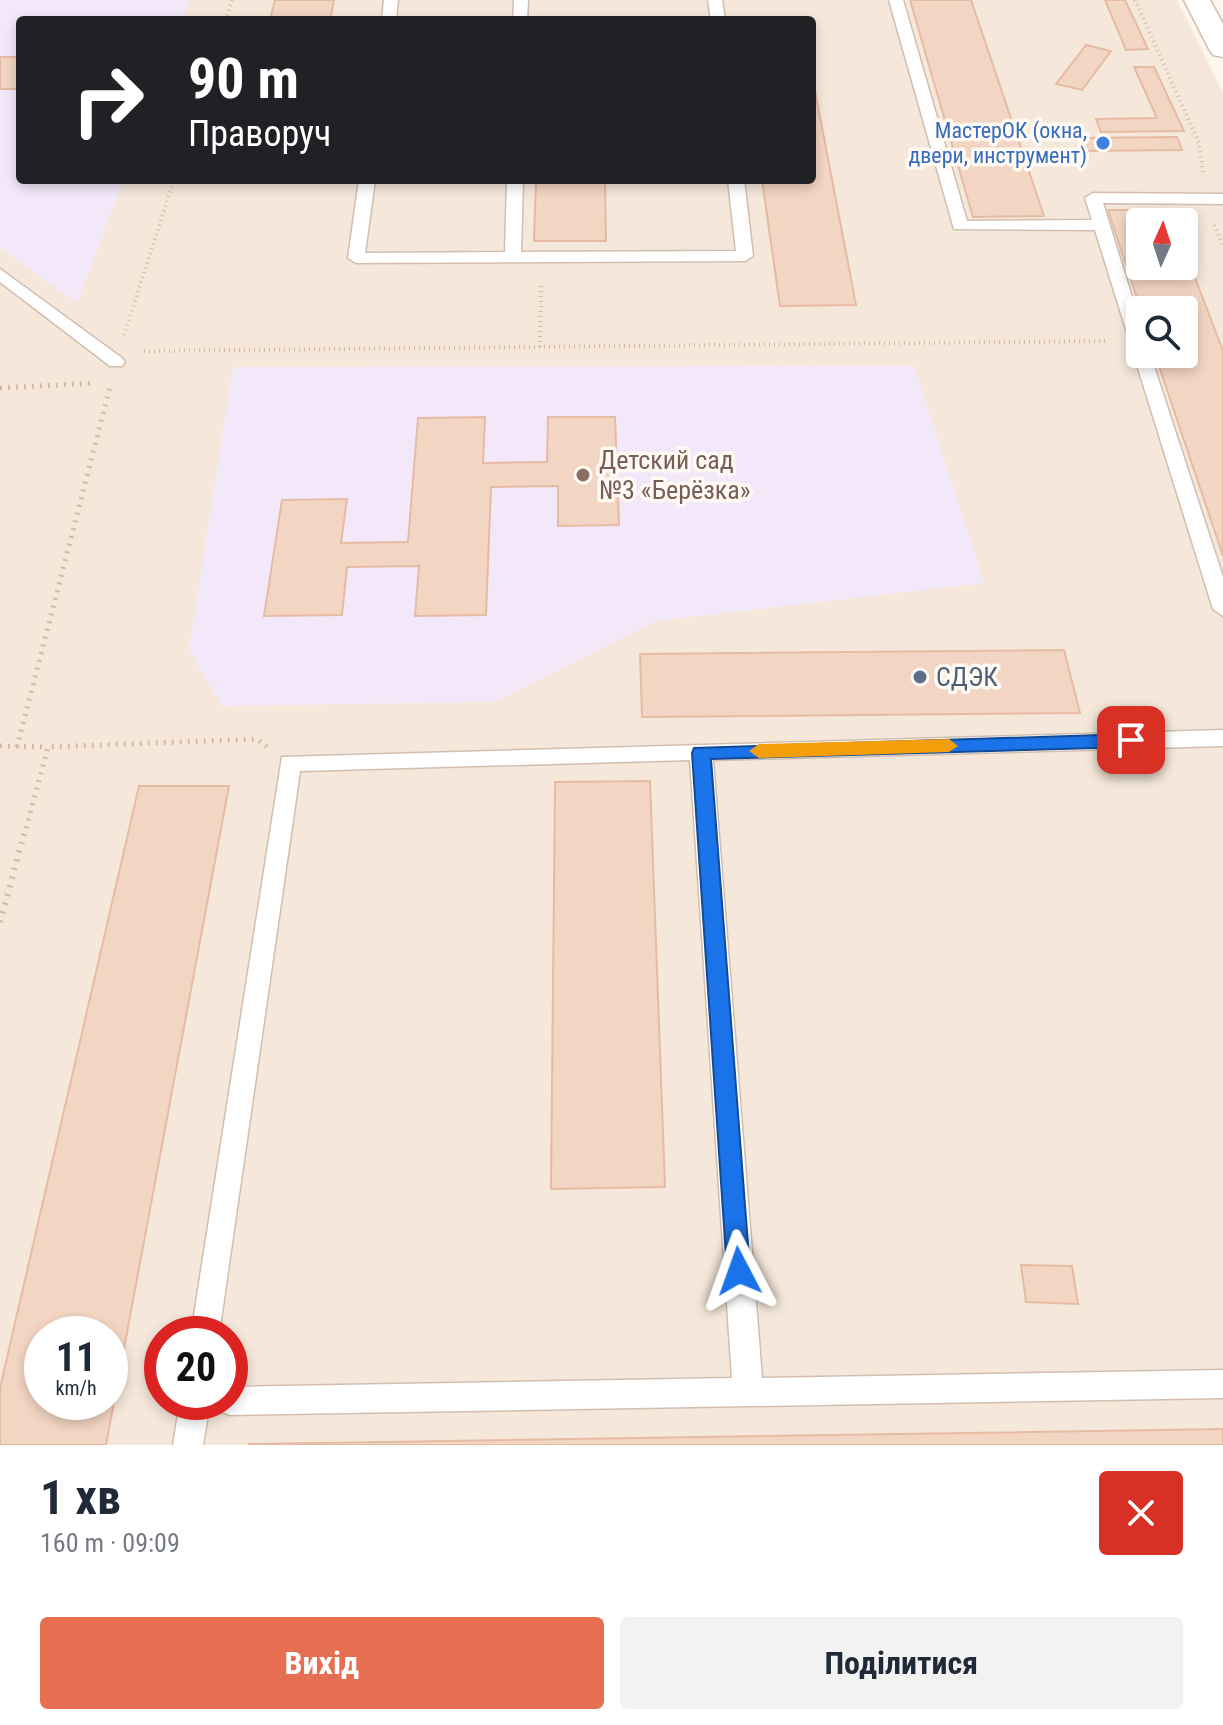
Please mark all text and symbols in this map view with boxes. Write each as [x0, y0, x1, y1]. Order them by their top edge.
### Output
text: 90 m [188, 46, 299, 112]
icon: right [56, 48, 160, 152]
text: Праворуч [188, 113, 331, 155]
place label: МастерОК (окна, двери, инструмент) [908, 118, 1087, 169]
marker: МастерОК (окна, двери, инструмент) [1094, 134, 1112, 152]
north arrow [1126, 208, 1198, 280]
map controls [1126, 208, 1198, 368]
button: search [1126, 296, 1198, 368]
place label: Детский сад №3 «Берёзка» [599, 445, 751, 505]
marker: Детский сад №3 «Берёзка» [574, 466, 592, 484]
place label: СДЭК [936, 662, 998, 692]
marker: СДЭК [911, 668, 929, 686]
pin [1097, 706, 1165, 774]
icon: arrive [1109, 718, 1153, 762]
position arrow [697, 1229, 781, 1313]
speed limit sign: 20 [144, 1316, 248, 1420]
text: 11 [56, 1334, 96, 1381]
text: km/h [55, 1376, 97, 1400]
text: 1 хв [40, 1469, 121, 1526]
button: close [1099, 1471, 1183, 1555]
text: 160 m · 09:09 [40, 1528, 180, 1558]
button: Вихід [40, 1617, 604, 1709]
button: Поділитися [620, 1617, 1183, 1709]

